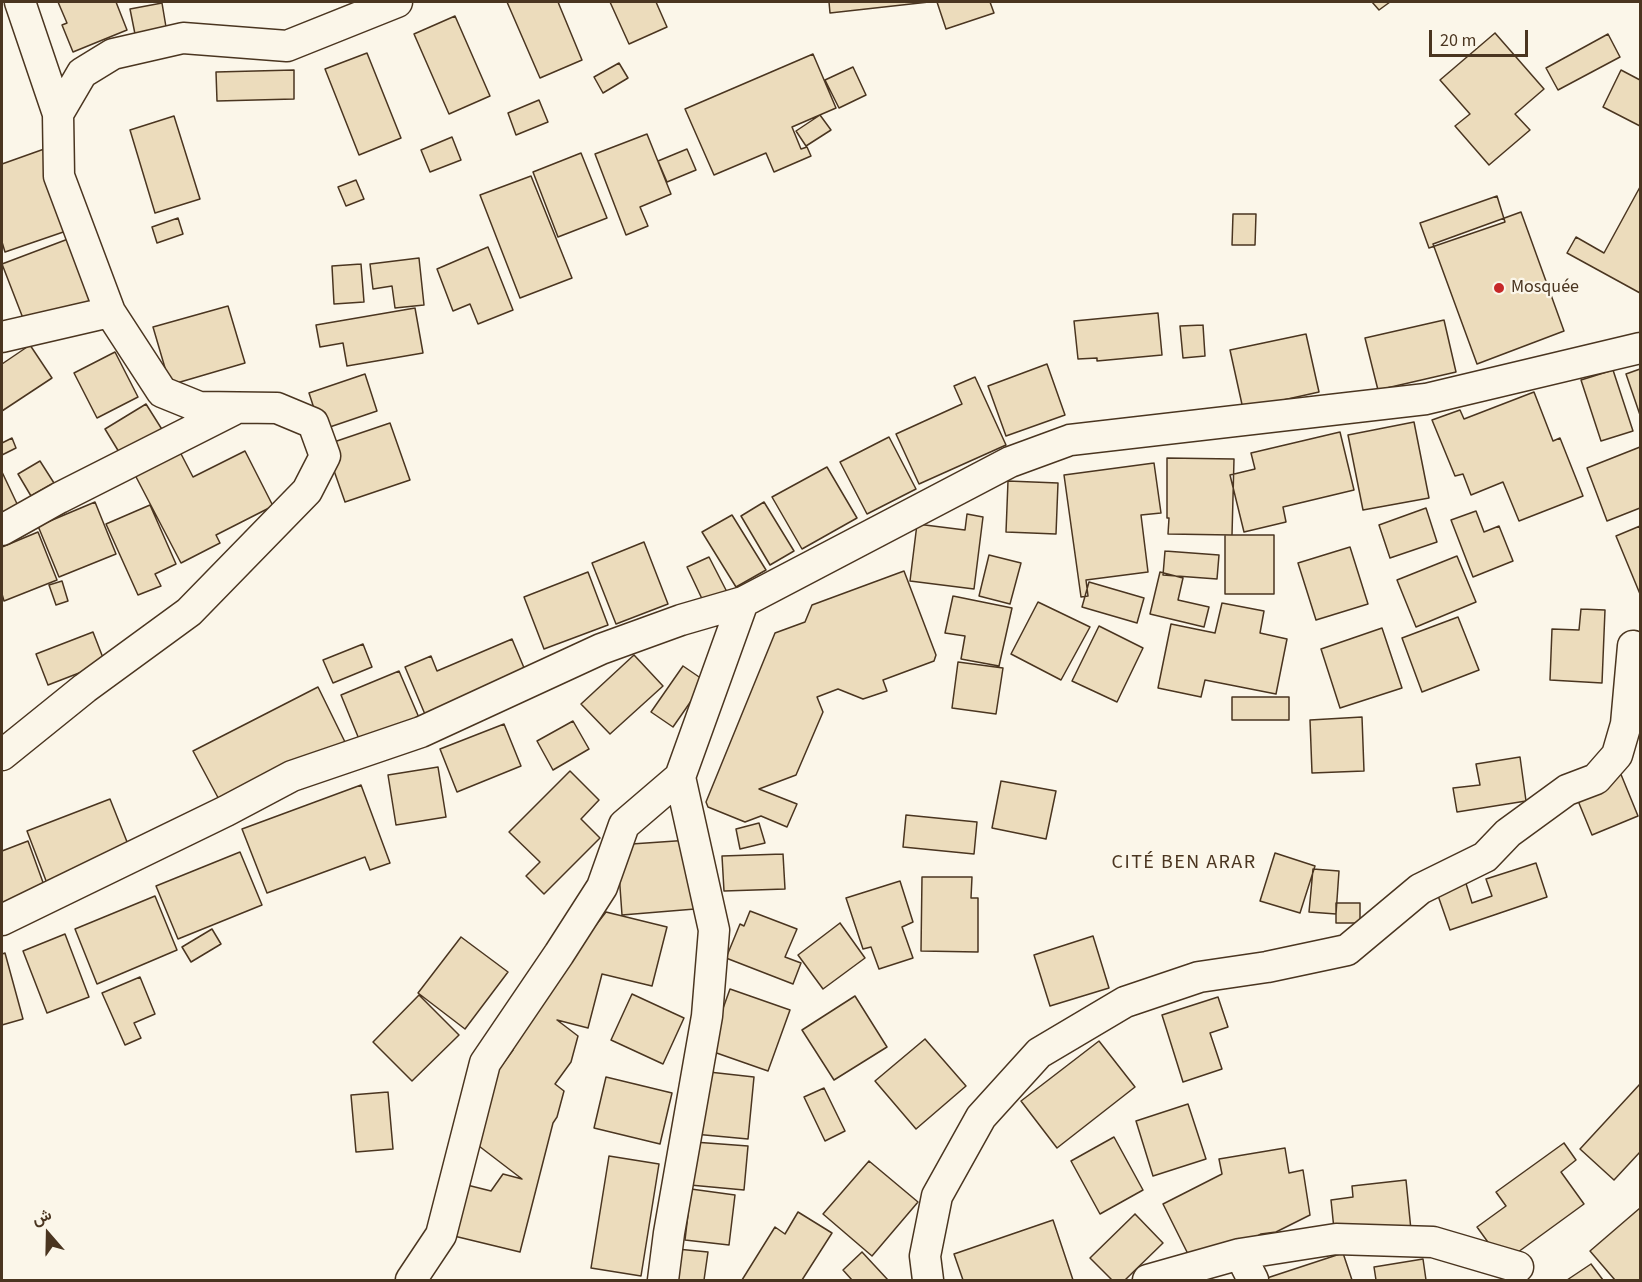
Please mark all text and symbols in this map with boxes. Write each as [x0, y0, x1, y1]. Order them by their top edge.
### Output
scale bar [1432, 18, 1531, 56]
text: 20 m [1440, 28, 1476, 53]
place label: Mosquée [1511, 277, 1579, 299]
marker: Mosquée [1492, 281, 1506, 295]
district label: CITÉ BEN ARAR [1111, 852, 1257, 876]
text: ش [29, 1203, 55, 1231]
north arrow [18, 1204, 78, 1264]

